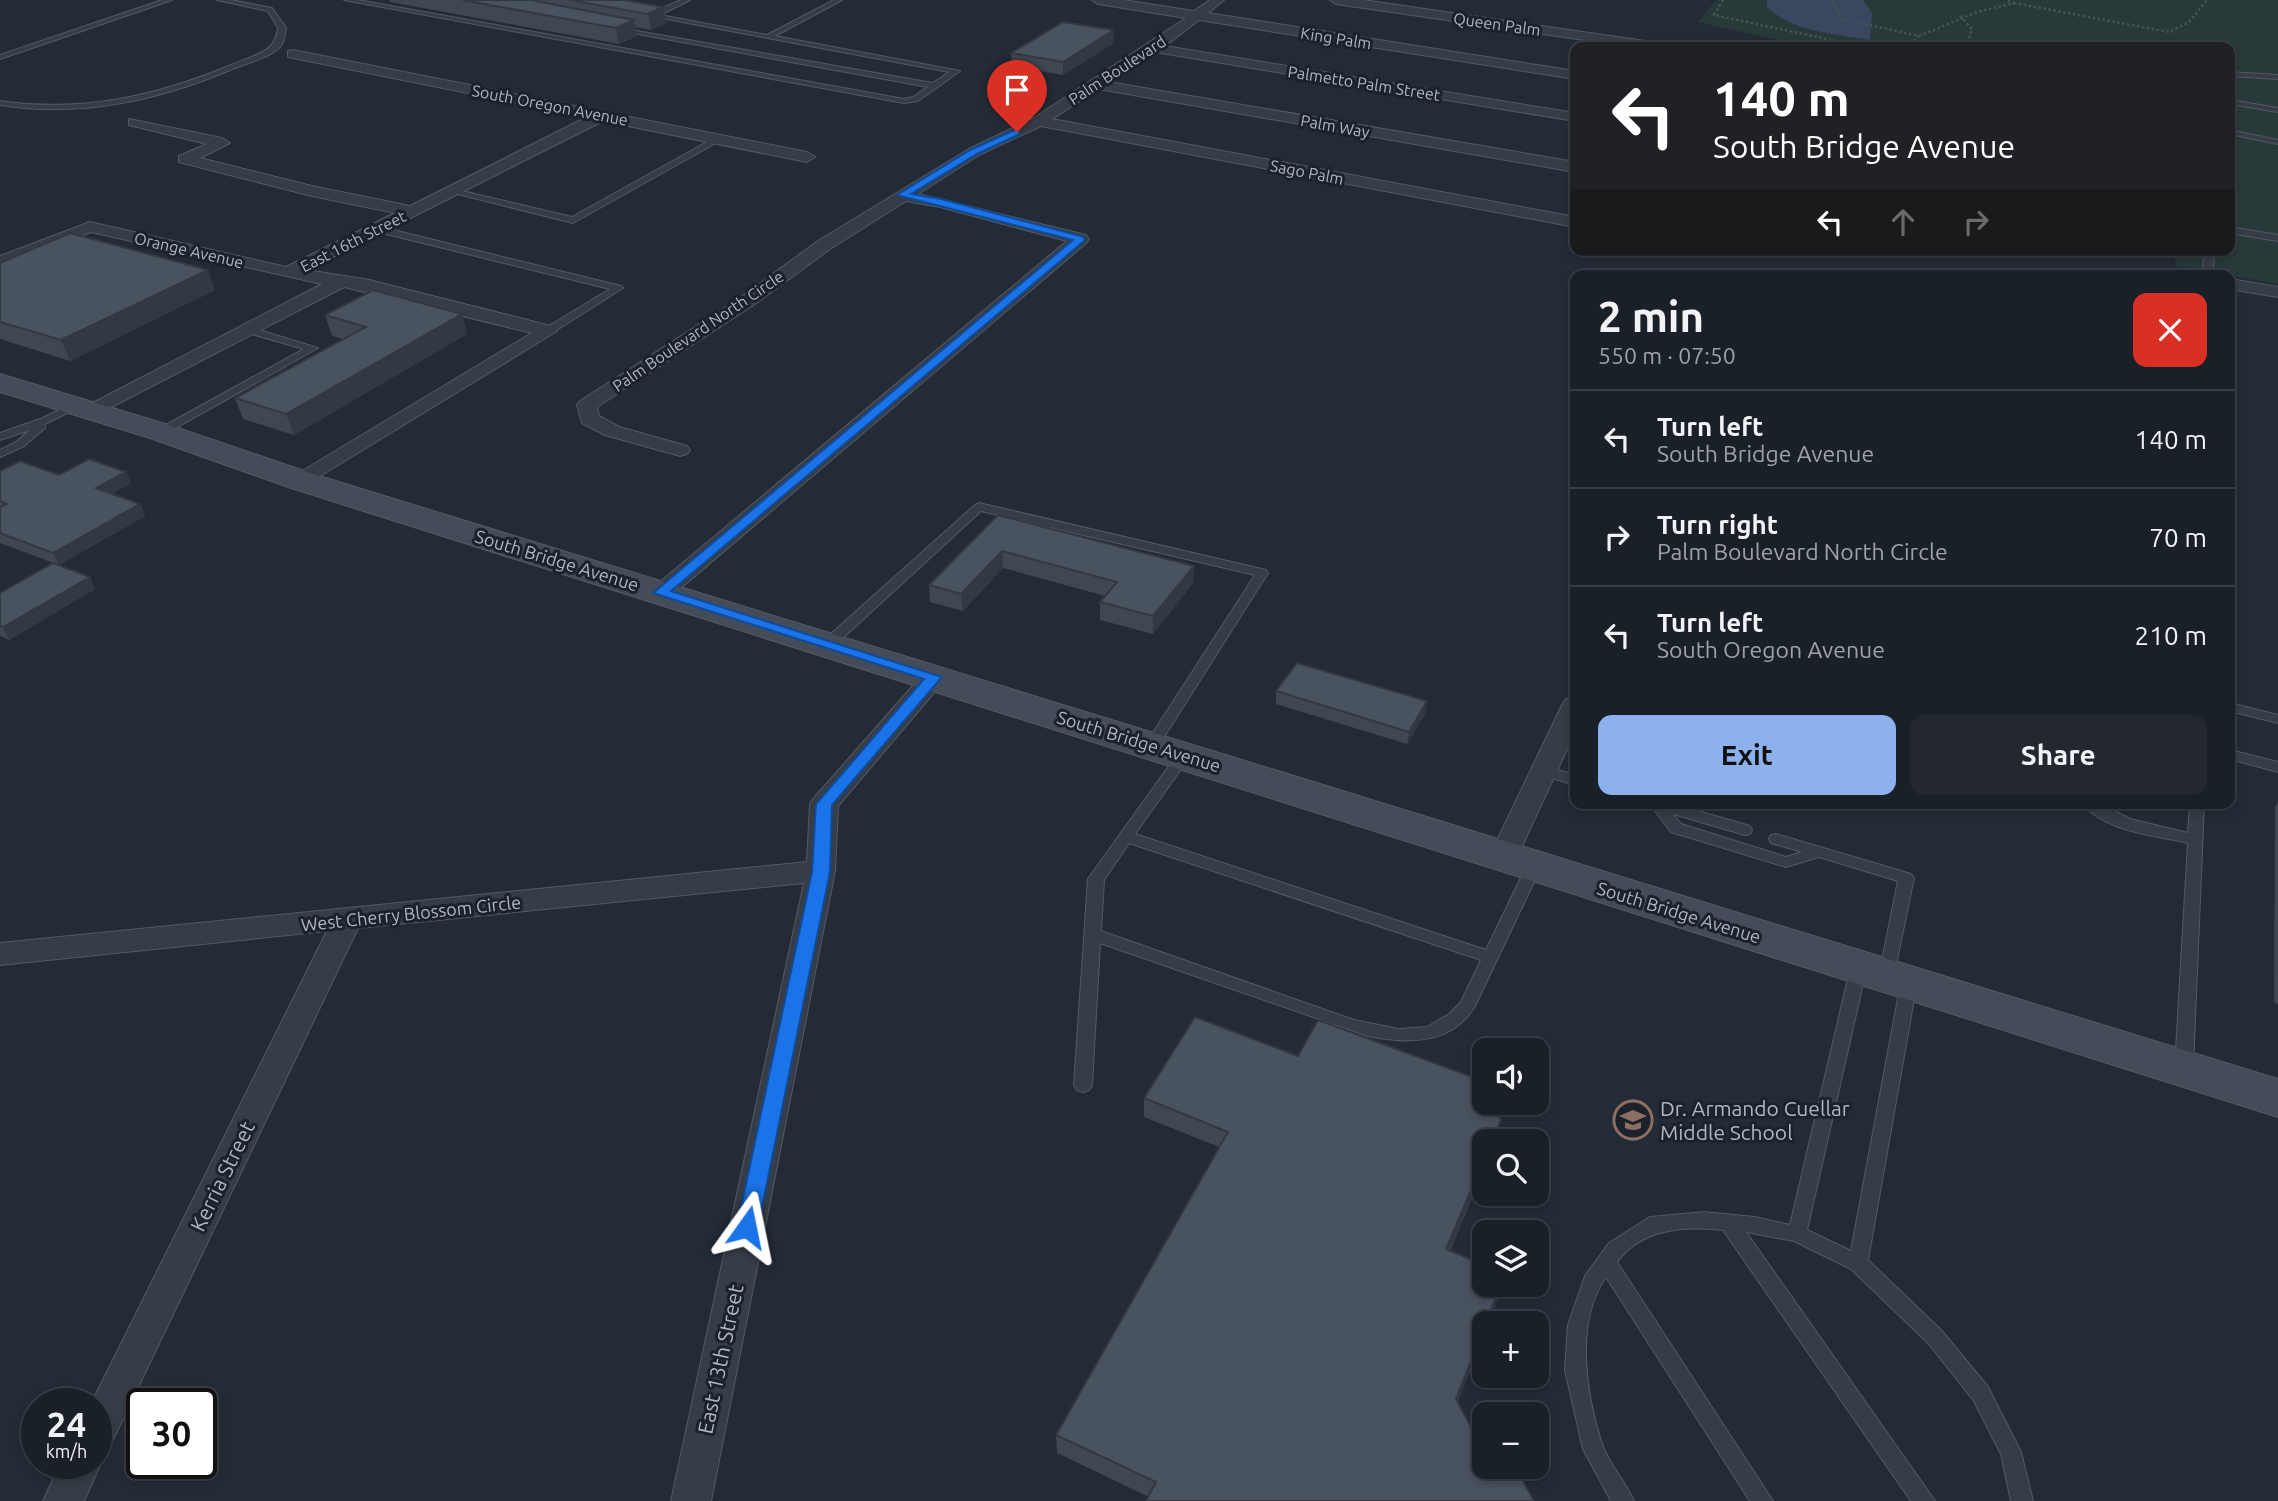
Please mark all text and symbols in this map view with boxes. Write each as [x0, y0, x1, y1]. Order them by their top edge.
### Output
street label: Queen Palm [1452, 9, 1542, 39]
street label: King Palm [1299, 24, 1373, 52]
street label: Palm Boulevard [1065, 32, 1169, 108]
pin [987, 60, 1047, 132]
street label: Palmetto Palm Street [1287, 62, 1442, 104]
icon: left [1598, 70, 1689, 161]
text: 140 m [1713, 70, 1850, 125]
icon: arrive [998, 71, 1036, 109]
street label: South Oregon Avenue [470, 81, 630, 129]
street label: Palm Way [1299, 111, 1371, 141]
text: South Bridge Avenue [1713, 128, 2015, 164]
street label: Sago Palm [1269, 156, 1345, 188]
icon: left [1811, 203, 1849, 241]
icon: ahead [1884, 203, 1922, 241]
icon: right [1957, 203, 1995, 241]
street label: East 16th Street [297, 206, 409, 275]
street label: Orange Avenue [133, 229, 245, 271]
street label: Palm Boulevard North Circle [609, 267, 787, 395]
text: 2 min [1598, 293, 1704, 340]
button: close [2133, 293, 2207, 367]
text: 550 m · 07:50 [1598, 343, 1736, 368]
text: Turn left [1657, 412, 1763, 441]
icon: left [1598, 420, 1636, 458]
text: 140 m [2135, 425, 2207, 454]
text: South Bridge Avenue [1657, 441, 1874, 466]
text: Turn right [1657, 510, 1778, 539]
icon: right [1598, 518, 1636, 556]
text: 70 m [2149, 523, 2207, 552]
street label: South Bridge Avenue [473, 526, 641, 594]
text: Palm Boulevard North Circle [1657, 539, 1948, 564]
text: Turn left [1657, 608, 1763, 637]
icon: left [1598, 616, 1636, 654]
text: 210 m [2135, 621, 2207, 650]
text: South Oregon Avenue [1657, 637, 1885, 662]
street label: South Bridge Avenue [1055, 707, 1223, 775]
button: Exit [1598, 715, 1896, 795]
button: Share [1910, 715, 2207, 795]
street label: South Bridge Avenue [1595, 878, 1763, 946]
street label: West Cherry Blossom Circle [300, 891, 522, 935]
map controls [1472, 1038, 1549, 1479]
button: sound [1472, 1038, 1549, 1115]
place label: Dr. Armando Cuellar Middle School [1660, 1096, 1850, 1144]
school or university icon: Dr. Armando Cuellar Middle School [1612, 1099, 1654, 1141]
street label: Kerria Street [185, 1117, 259, 1235]
button: search [1472, 1129, 1549, 1206]
position arrow [710, 1190, 784, 1264]
button: layers [1472, 1220, 1549, 1297]
street label: East 13th Street [692, 1282, 748, 1436]
button: + [1472, 1311, 1549, 1388]
speed limit sign: 30 [126, 1388, 217, 1479]
button: − [1472, 1402, 1549, 1479]
text: 24 [47, 1404, 86, 1444]
text: km/h [46, 1441, 87, 1461]

